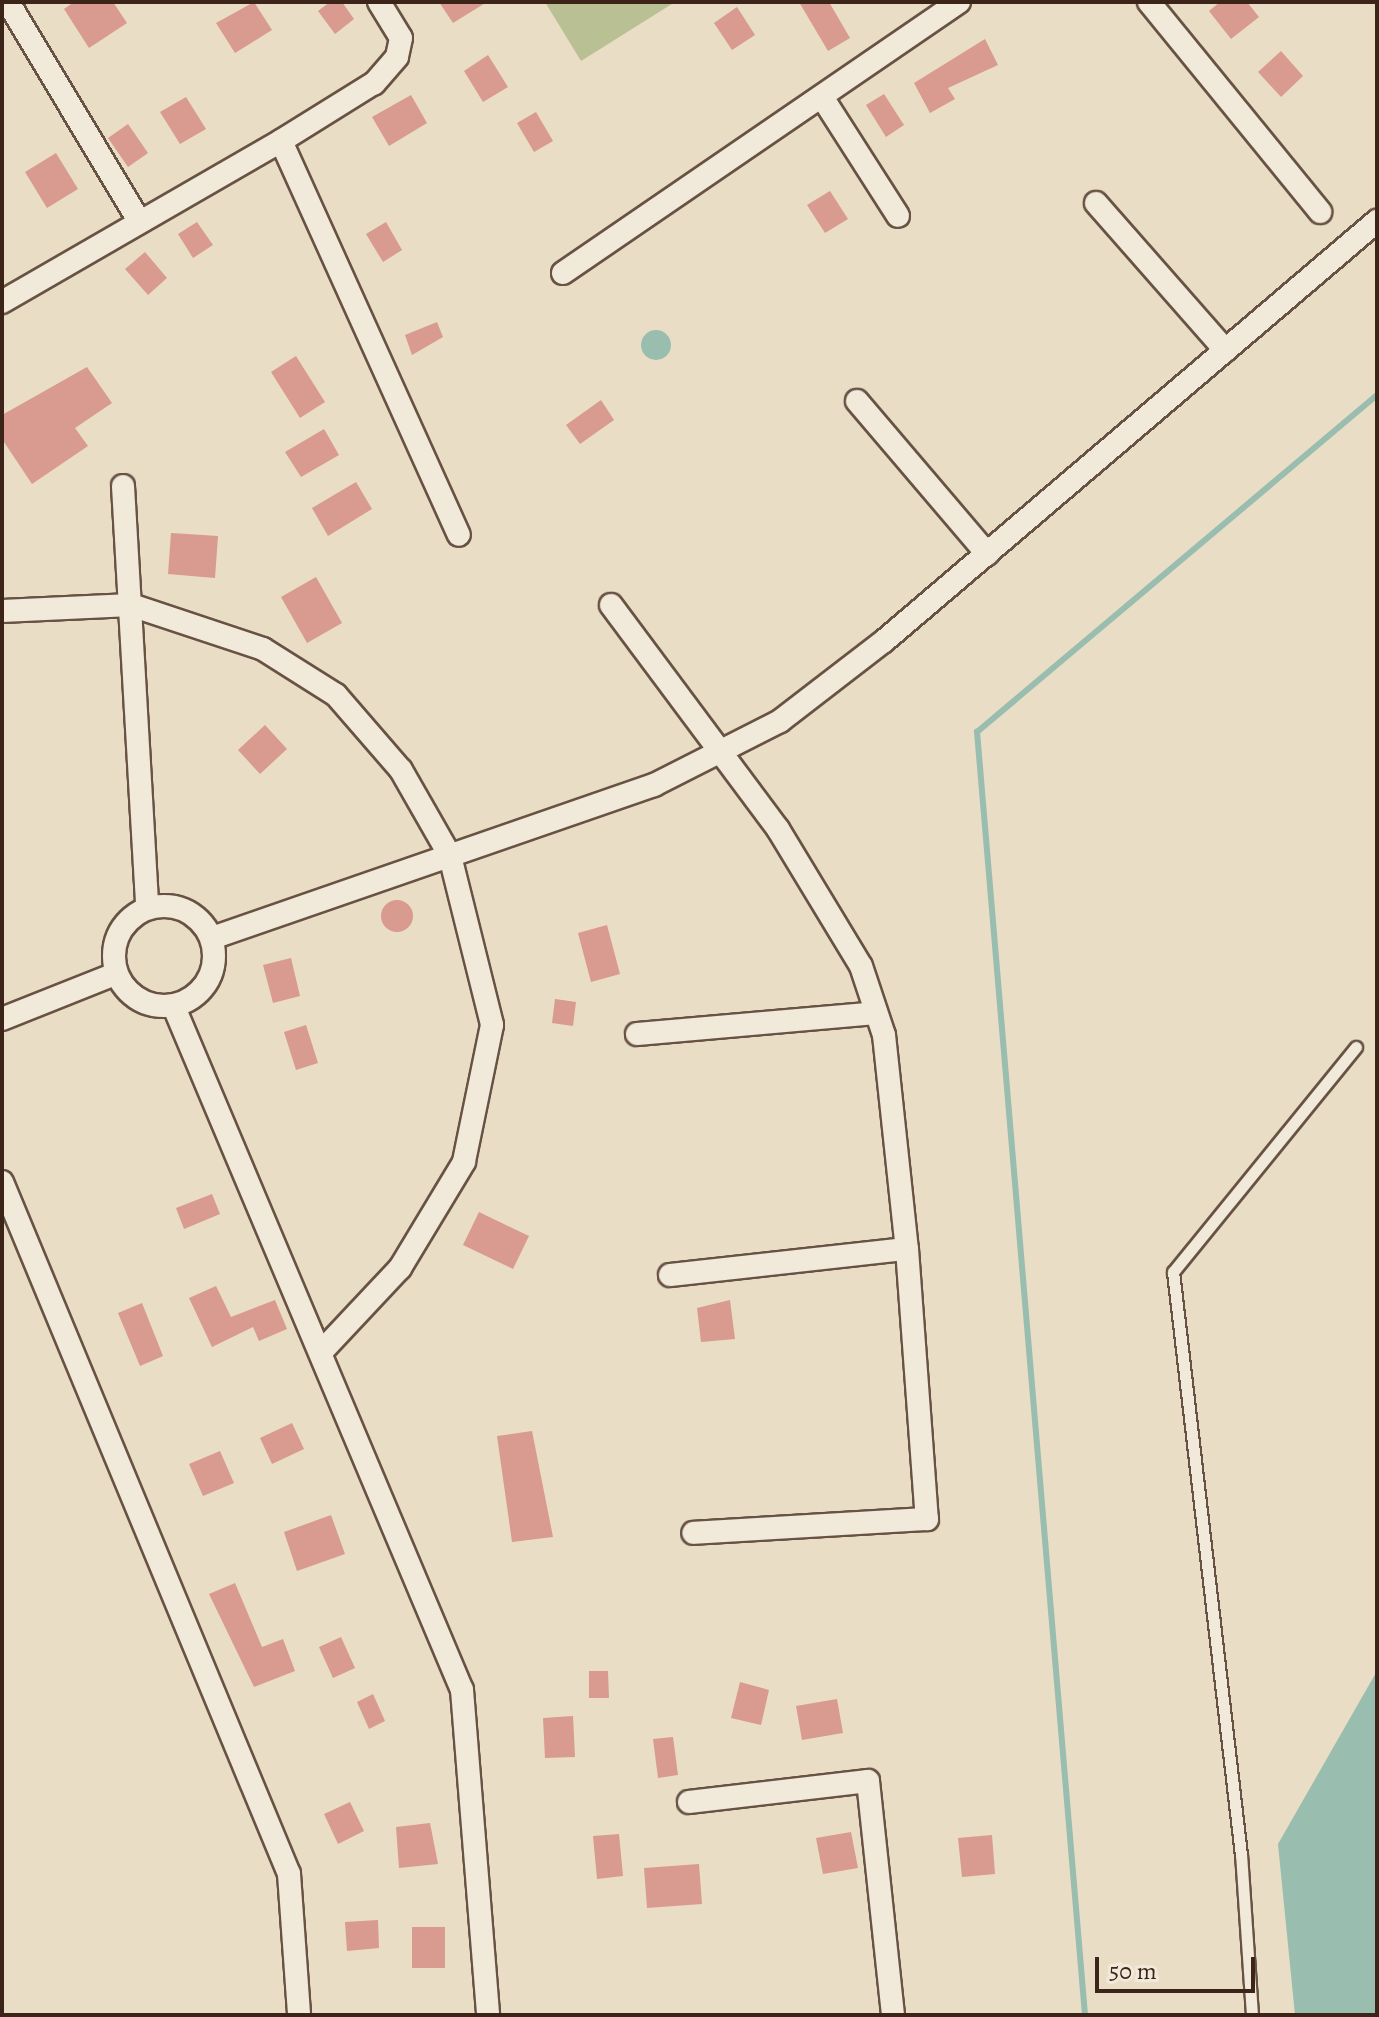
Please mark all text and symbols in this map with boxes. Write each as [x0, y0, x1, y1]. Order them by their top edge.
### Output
scale bar [1099, 1941, 1259, 1991]
text: 50 m [1109, 1955, 1157, 1987]

